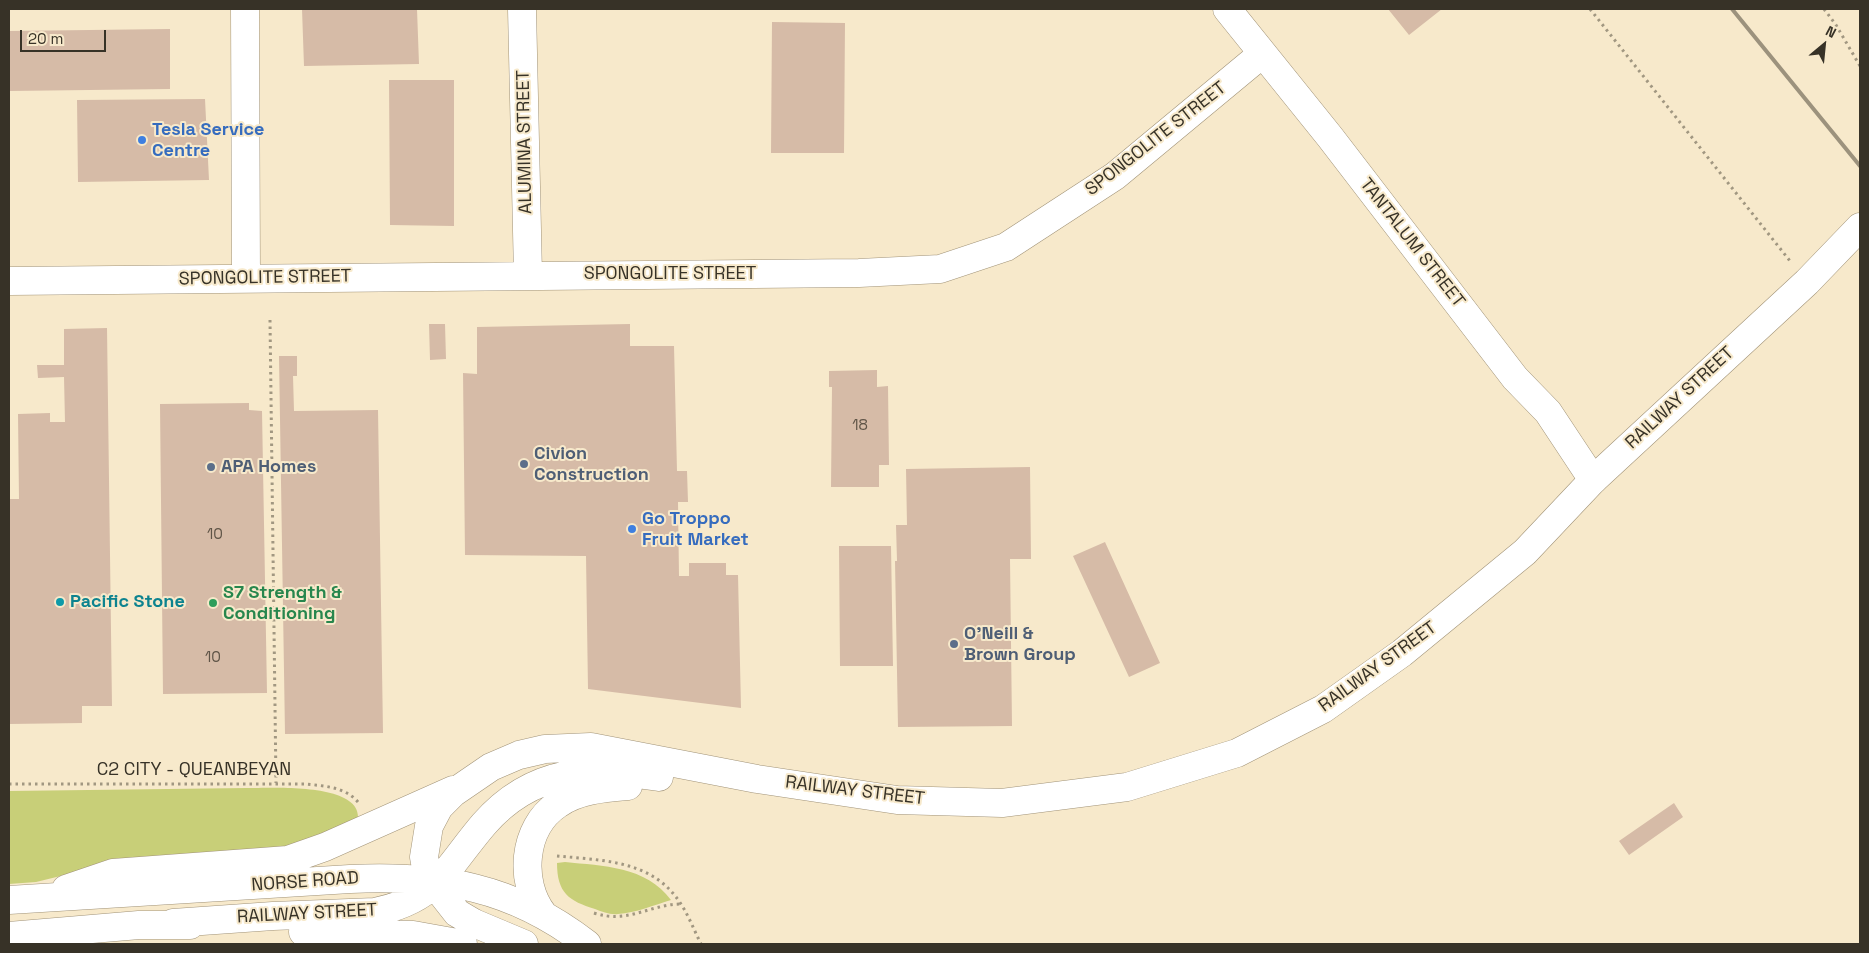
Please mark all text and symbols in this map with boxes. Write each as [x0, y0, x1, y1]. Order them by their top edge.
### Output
scale bar [22, 20, 109, 52]
north arrow [1799, 20, 1849, 70]
text: N [1823, 22, 1839, 42]
text: 20 m [28, 29, 63, 48]
street label: ALUMINA STREET [513, 70, 537, 214]
street label: SPONGOLITE STREET [1081, 77, 1231, 201]
place label: Tesla Service Centre [152, 119, 264, 162]
marker: Tesla Service Centre [136, 134, 148, 146]
street label: TANTALUM STREET [1355, 174, 1469, 312]
street label: SPONGOLITE STREET [584, 263, 756, 285]
street label: SPONGOLITE STREET [179, 266, 351, 290]
street label: RAILWAY STREET [1621, 342, 1739, 454]
house number: 18 [852, 417, 868, 435]
place label: Civion Construction [534, 443, 649, 486]
place label: APA Homes [221, 456, 316, 478]
marker: Civion Construction [518, 458, 530, 470]
marker: APA Homes [205, 461, 217, 473]
place label: Go Troppo Fruit Market [642, 508, 749, 550]
marker: Go Troppo Fruit Market [626, 523, 638, 535]
house number: 10 [207, 526, 223, 544]
place label: S7 Strength & Conditioning [223, 582, 342, 624]
place label: Pacific Stone [70, 591, 185, 613]
marker: Pacific Stone [54, 596, 66, 608]
marker: S7 Strength & Conditioning [207, 597, 219, 609]
street label: RAILWAY STREET [1315, 617, 1441, 717]
place label: O'Neill & Brown Group [964, 623, 1076, 666]
marker: O'Neill & Brown Group [948, 638, 960, 650]
house number: 10 [205, 649, 221, 667]
street label: C2 CITY - QUEANBEYAN [97, 759, 291, 781]
street label: RAILWAY STREET [784, 772, 926, 810]
street label: NORSE ROAD [251, 867, 359, 897]
street label: RAILWAY STREET [236, 900, 378, 928]

